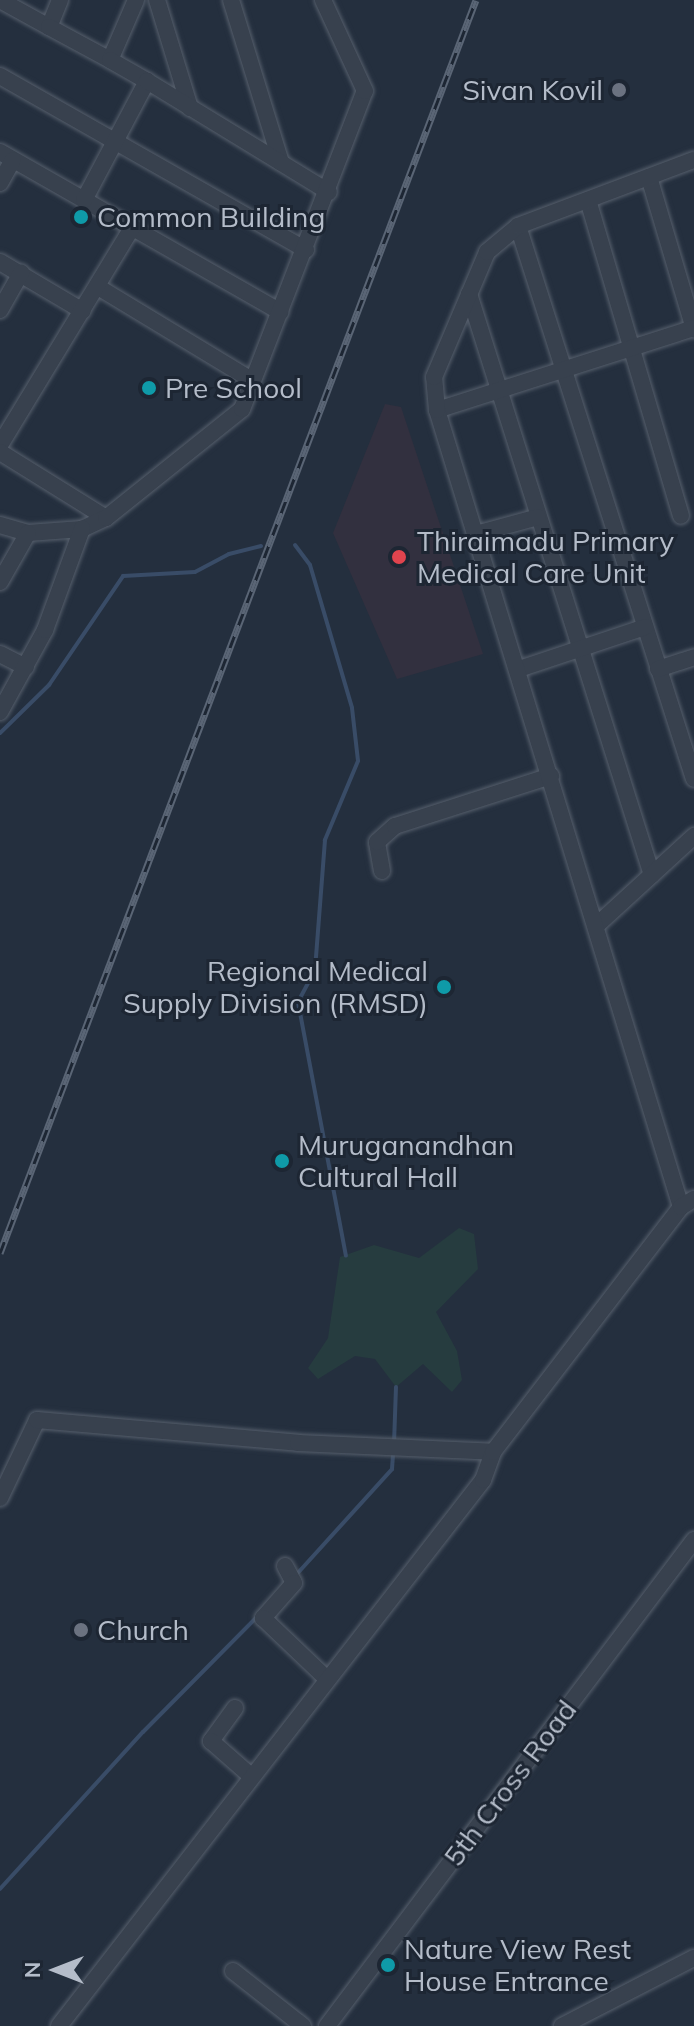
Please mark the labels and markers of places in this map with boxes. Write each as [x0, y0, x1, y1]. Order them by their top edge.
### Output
place label: Sivan Kovil [462, 73, 603, 107]
marker: Sivan Kovil [610, 81, 628, 99]
place label: Common Building [97, 200, 325, 234]
marker: Common Building [72, 208, 90, 226]
place label: Pre School [165, 371, 302, 405]
marker: Pre School [140, 379, 158, 397]
place label: Thiraimadu Primary Medical Care Unit [417, 524, 674, 590]
marker: Thiraimadu Primary Medical Care Unit [388, 546, 410, 568]
place label: Regional Medical Supply Division (RMSD) [123, 954, 428, 1020]
marker: Regional Medical Supply Division (RMSD) [435, 978, 453, 996]
place label: Muruganandhan Cultural Hall [298, 1128, 514, 1194]
marker: Muruganandhan Cultural Hall [273, 1152, 291, 1170]
place label: Church [97, 1613, 189, 1647]
marker: Church [72, 1621, 90, 1639]
place label: Nature View Rest House Entrance [404, 1932, 631, 1998]
marker: Nature View Rest House Entrance [379, 1956, 397, 1974]

